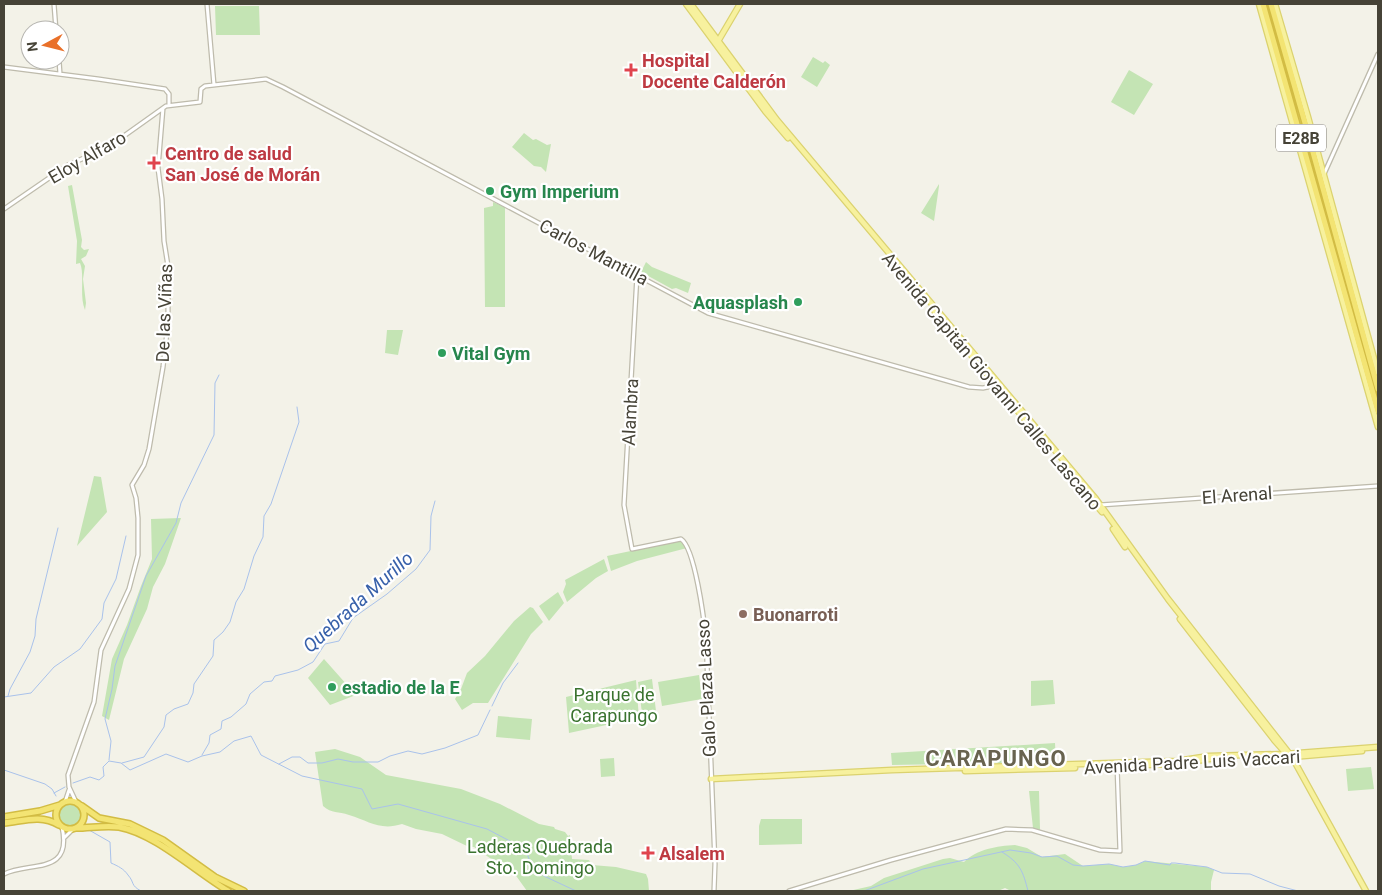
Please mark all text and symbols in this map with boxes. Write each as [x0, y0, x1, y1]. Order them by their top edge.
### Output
north arrow [20, 20, 70, 70]
text: N [24, 41, 41, 52]
place label: Hospital Docente Calderón [642, 50, 786, 92]
marker: Hospital Docente Calderón [624, 63, 638, 77]
road number: E28B [1276, 125, 1326, 152]
street label: Eloy Alfaro [44, 126, 130, 188]
place label: Centro de salud San José de Morán [165, 143, 320, 185]
marker: Centro de salud San José de Morán [147, 156, 161, 170]
place label: Gym Imperium [500, 181, 619, 202]
marker: Gym Imperium [484, 185, 496, 197]
street label: Carlos Mantilla [536, 214, 652, 290]
street label: Avenida Capitán Giovanni Calles Lascano [878, 248, 1106, 514]
street label: De las Viñas [152, 263, 176, 363]
place label: Aquasplash [693, 292, 788, 313]
marker: Aquasplash [792, 296, 804, 308]
place label: Vital Gym [452, 343, 530, 364]
marker: Vital Gym [436, 347, 448, 359]
street label: Alambra [618, 378, 642, 446]
street label: El Arenal [1201, 482, 1273, 508]
water label: Quebrada Murillo [298, 546, 418, 658]
place label: Buonarroti [753, 604, 838, 625]
marker: Buonarroti [737, 608, 749, 620]
street label: Galo Plaza Lasso [692, 618, 720, 758]
place label: estadio de la E [342, 677, 460, 698]
marker: estadio de la E [326, 681, 338, 693]
park label: Parque de Carapungo [570, 684, 658, 726]
district label: CARAPUNGO [925, 746, 1067, 771]
street label: Avenida Padre Luis Vaccari [1083, 746, 1301, 778]
park label: Laderas Quebrada Sto. Domingo [467, 836, 613, 878]
place label: Alsalem [659, 843, 725, 864]
marker: Alsalem [641, 846, 655, 860]

